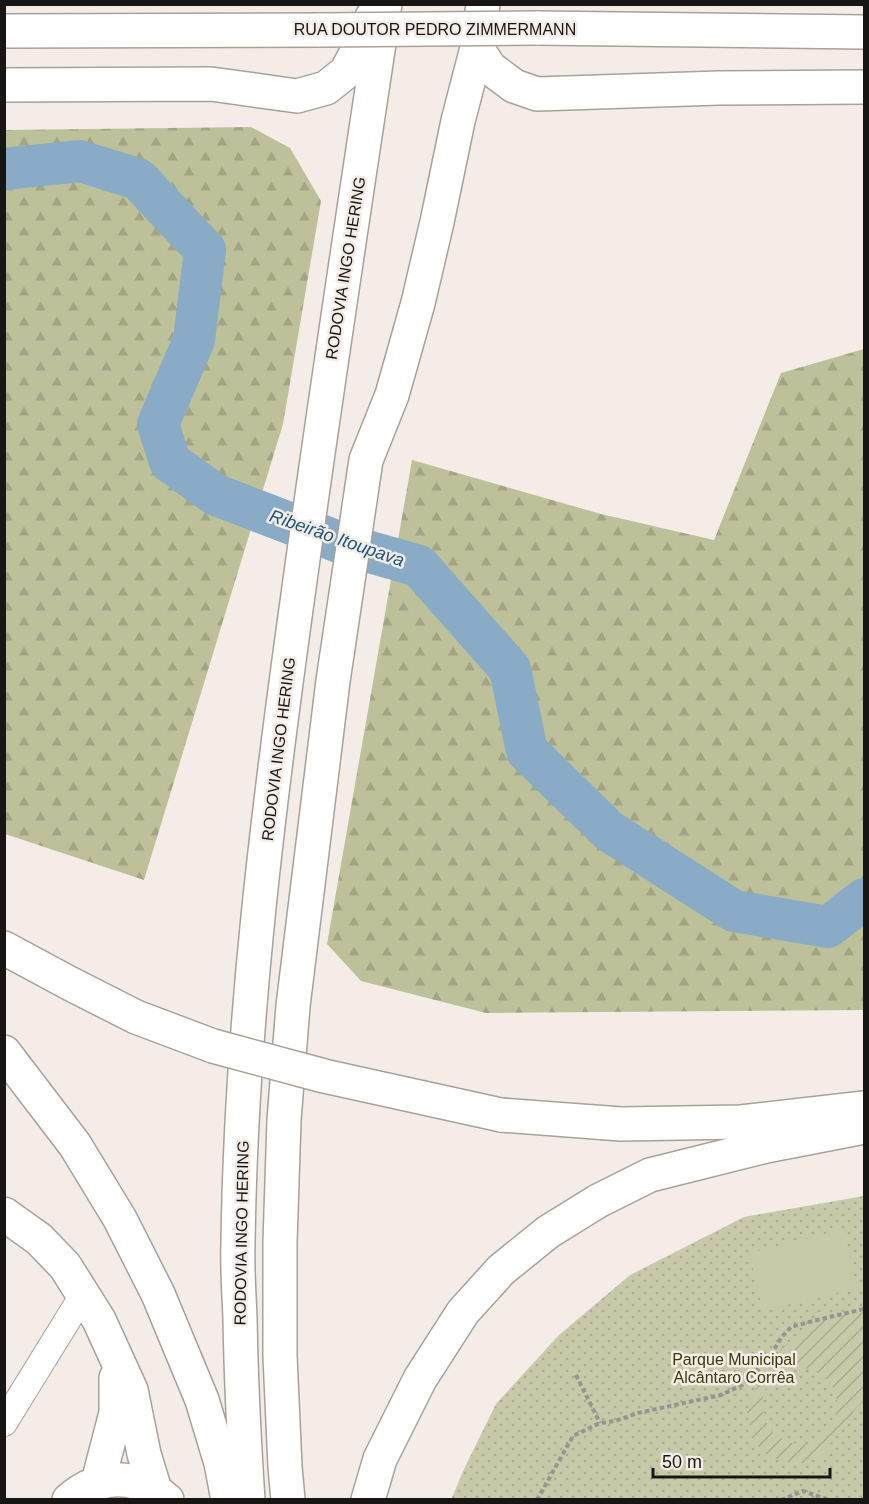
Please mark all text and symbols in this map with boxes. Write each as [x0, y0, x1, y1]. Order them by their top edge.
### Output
street label: RUA DOUTOR PEDRO ZIMMERMANN [294, 21, 576, 38]
street label: RODOVIA INGO HERING [323, 175, 368, 361]
water label: Ribeirão Itoupava [267, 506, 407, 570]
street label: RODOVIA INGO HERING [259, 656, 298, 842]
street label: RODOVIA INGO HERING [231, 1140, 252, 1326]
park label: Parque Municipal Alcântaro Corrêa [672, 1351, 796, 1386]
scale bar [653, 1441, 830, 1479]
text: 50 m [662, 1452, 702, 1472]

